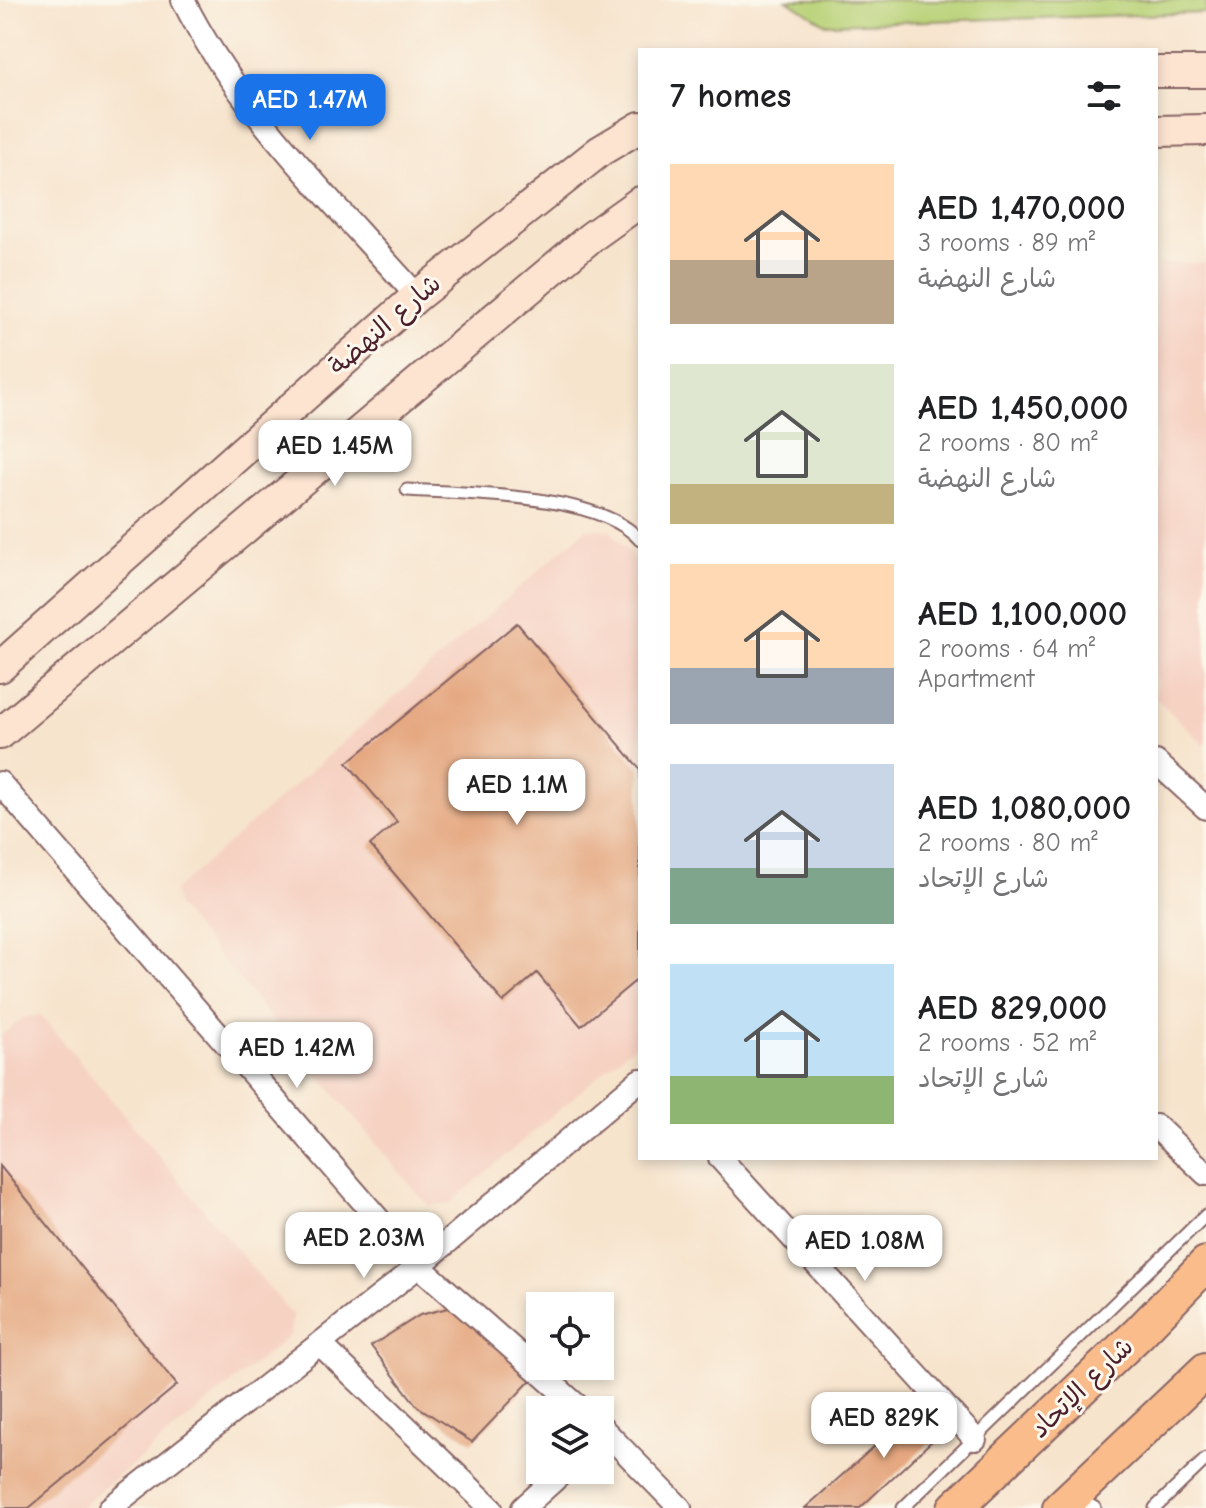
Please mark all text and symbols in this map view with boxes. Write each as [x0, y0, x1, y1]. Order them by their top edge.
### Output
pin: AED 1.47M [218, 74, 402, 142]
icon: filters [1082, 74, 1126, 118]
text: 7 homes [670, 76, 791, 116]
text: AED 1.47M [253, 85, 368, 115]
text: AED 1,470,000 [918, 188, 1126, 228]
icon: home [734, 196, 830, 292]
text: 3 rooms · 89 m² [918, 228, 1095, 258]
text: شارع النهضة [918, 264, 1056, 294]
street label: شارع النهضة [323, 268, 448, 383]
text: AED 1,450,000 [918, 388, 1128, 428]
icon: home [734, 396, 830, 492]
pin: AED 1.45M [243, 420, 427, 488]
text: 2 rooms · 80 m² [918, 428, 1098, 458]
text: AED 1.45M [276, 431, 394, 461]
text: شارع النهضة [918, 464, 1056, 494]
text: AED 1,100,000 [918, 594, 1127, 634]
icon: home [734, 596, 830, 692]
text: 2 rooms · 64 m² [918, 634, 1095, 664]
text: Apartment [918, 664, 1034, 694]
pin: AED 1.1M [434, 759, 600, 827]
text: AED 1.1M [466, 770, 568, 800]
text: AED 1,080,000 [918, 788, 1131, 828]
icon: home [734, 796, 830, 892]
text: 2 rooms · 80 m² [918, 828, 1098, 858]
text: شارع الإتحاد [918, 864, 1049, 894]
text: AED 829,000 [918, 988, 1107, 1028]
icon: home [734, 996, 830, 1092]
pin: AED 1.42M [205, 1022, 389, 1090]
text: 2 rooms · 52 m² [918, 1028, 1096, 1058]
text: AED 1.42M [239, 1033, 355, 1063]
text: شارع الإتحاد [918, 1064, 1049, 1094]
pin: AED 2.03M [272, 1212, 456, 1280]
pin: AED 1.08M [773, 1215, 957, 1283]
text: AED 2.03M [303, 1223, 425, 1253]
text: AED 1.08M [805, 1226, 925, 1256]
map controls [526, 1292, 614, 1484]
button: locate [526, 1292, 614, 1380]
street label: شارع الإتحاد [1024, 1332, 1141, 1446]
pin: AED 829K [801, 1392, 967, 1460]
button: layers [526, 1396, 614, 1484]
text: AED 829K [829, 1403, 939, 1433]

